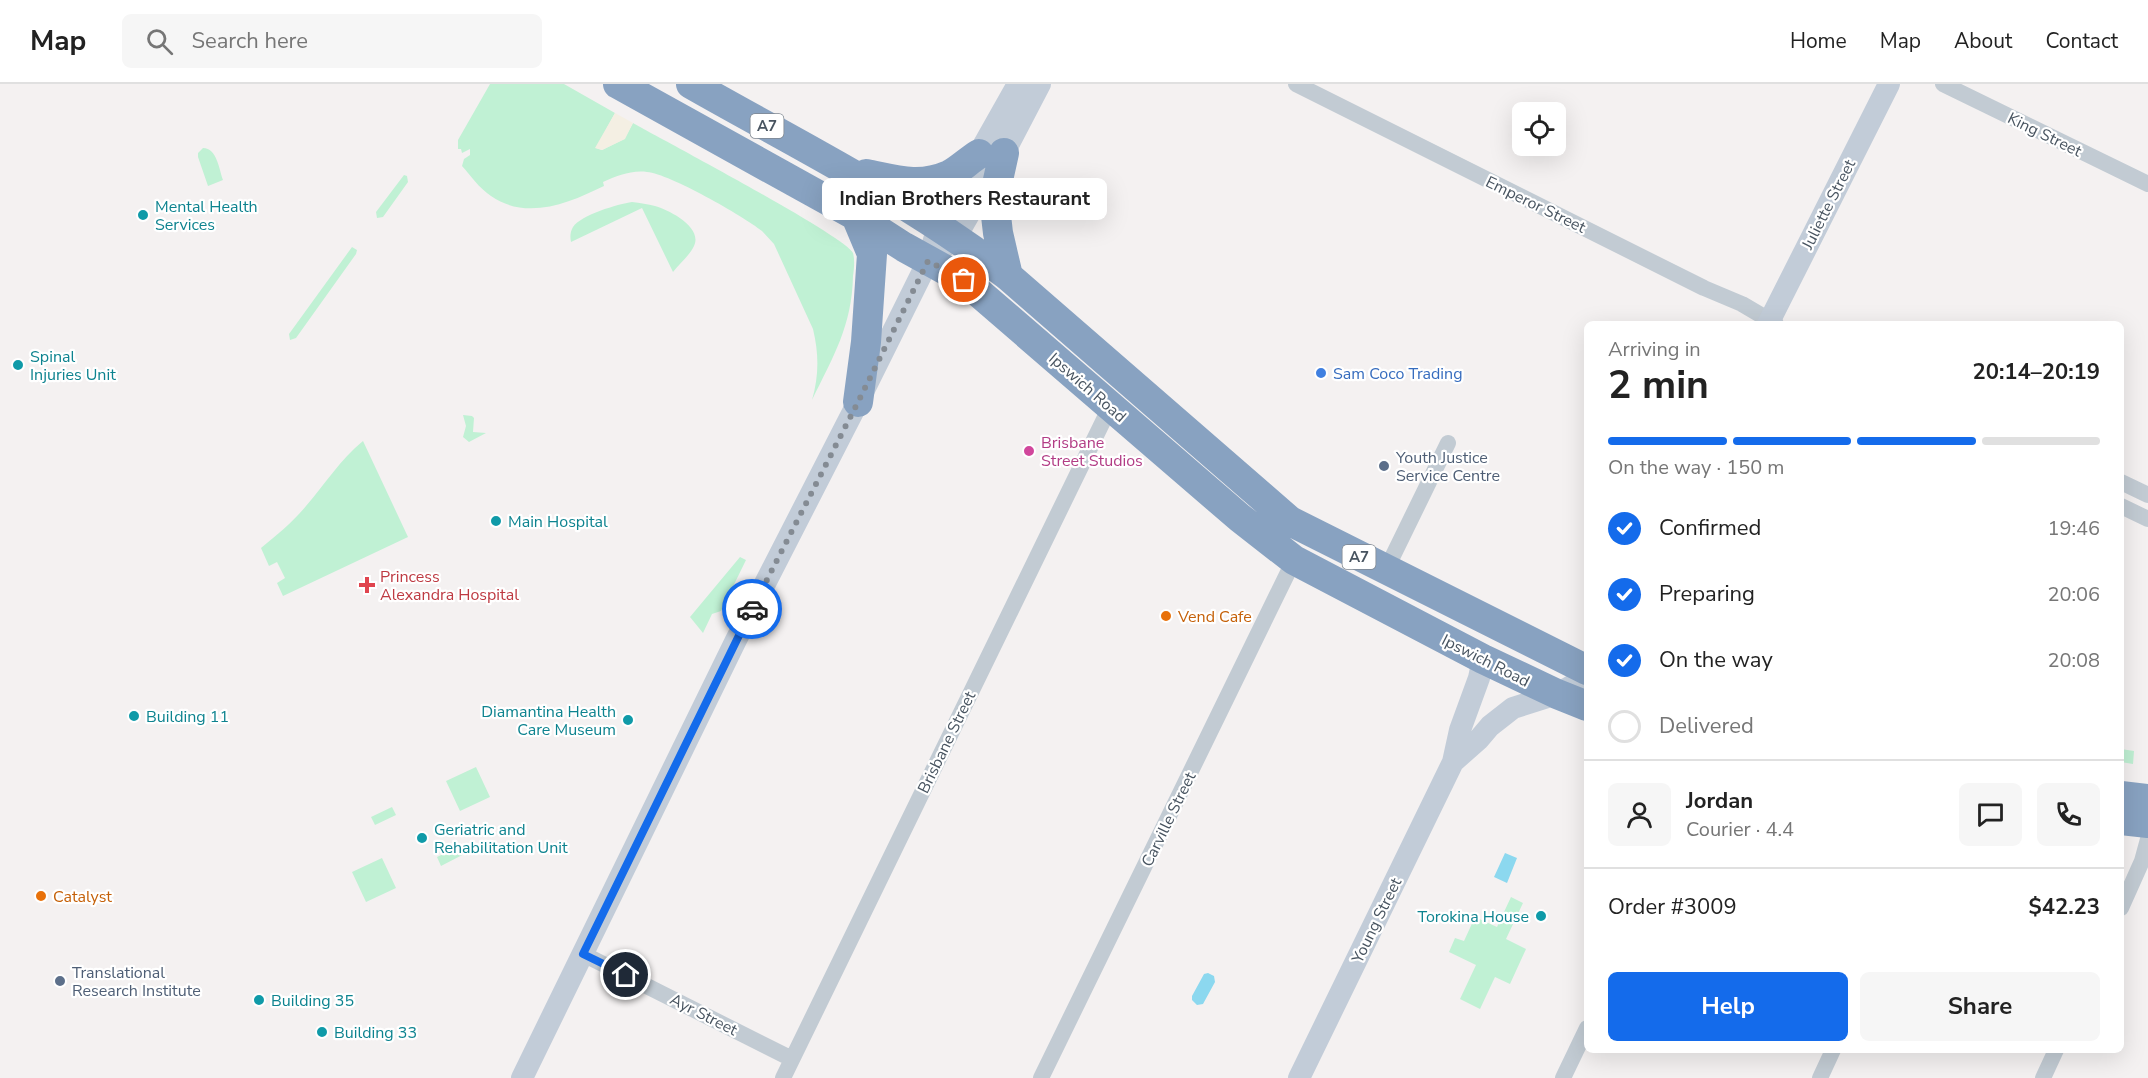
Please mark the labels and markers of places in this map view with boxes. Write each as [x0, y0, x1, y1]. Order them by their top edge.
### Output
callout: Indian Brothers Restaurant [822, 178, 1106, 220]
place label: Mental Health Services [155, 196, 258, 236]
marker: Mental Health Services [136, 208, 150, 222]
pin [938, 254, 989, 305]
place label: Spinal Injuries Unit [30, 346, 116, 386]
marker: Spinal Injuries Unit [11, 358, 25, 372]
place label: Sam Coco Trading [1333, 363, 1463, 385]
marker: Sam Coco Trading [1314, 366, 1328, 380]
place label: Brisbane Street Studios [1041, 432, 1143, 472]
marker: Brisbane Street Studios [1022, 444, 1036, 458]
place label: Youth Justice Service Centre [1395, 447, 1500, 487]
marker: Youth Justice Service Centre [1377, 459, 1391, 473]
place label: Main Hospital [508, 511, 608, 533]
marker: Main Hospital [489, 514, 503, 528]
place label: Princess Alexandra Hospital [380, 566, 519, 606]
marker: Princess Alexandra Hospital [358, 576, 376, 594]
place label: Vend Cafe [1177, 606, 1252, 628]
marker: Vend Cafe [1159, 609, 1173, 623]
place label: Diamantina Health Care Museum [481, 701, 616, 741]
place label: Building 11 [146, 706, 229, 728]
marker: Building 11 [127, 709, 141, 723]
marker: Diamantina Health Care Museum [621, 713, 635, 727]
place label: Geriatric and Rehabilitation Unit [434, 819, 568, 859]
marker: Geriatric and Rehabilitation Unit [415, 831, 429, 845]
place label: Catalyst [53, 886, 112, 908]
marker: Catalyst [34, 889, 48, 903]
place label: Torokina House [1418, 906, 1529, 928]
marker: Torokina House [1534, 909, 1548, 923]
pin [600, 949, 651, 1000]
place label: Translational Research Institute [72, 962, 201, 1002]
marker: Translational Research Institute [53, 974, 67, 988]
place label: Building 35 [271, 990, 354, 1012]
marker: Building 35 [252, 993, 266, 1007]
place label: Building 33 [334, 1022, 417, 1044]
marker: Building 33 [315, 1025, 329, 1039]

